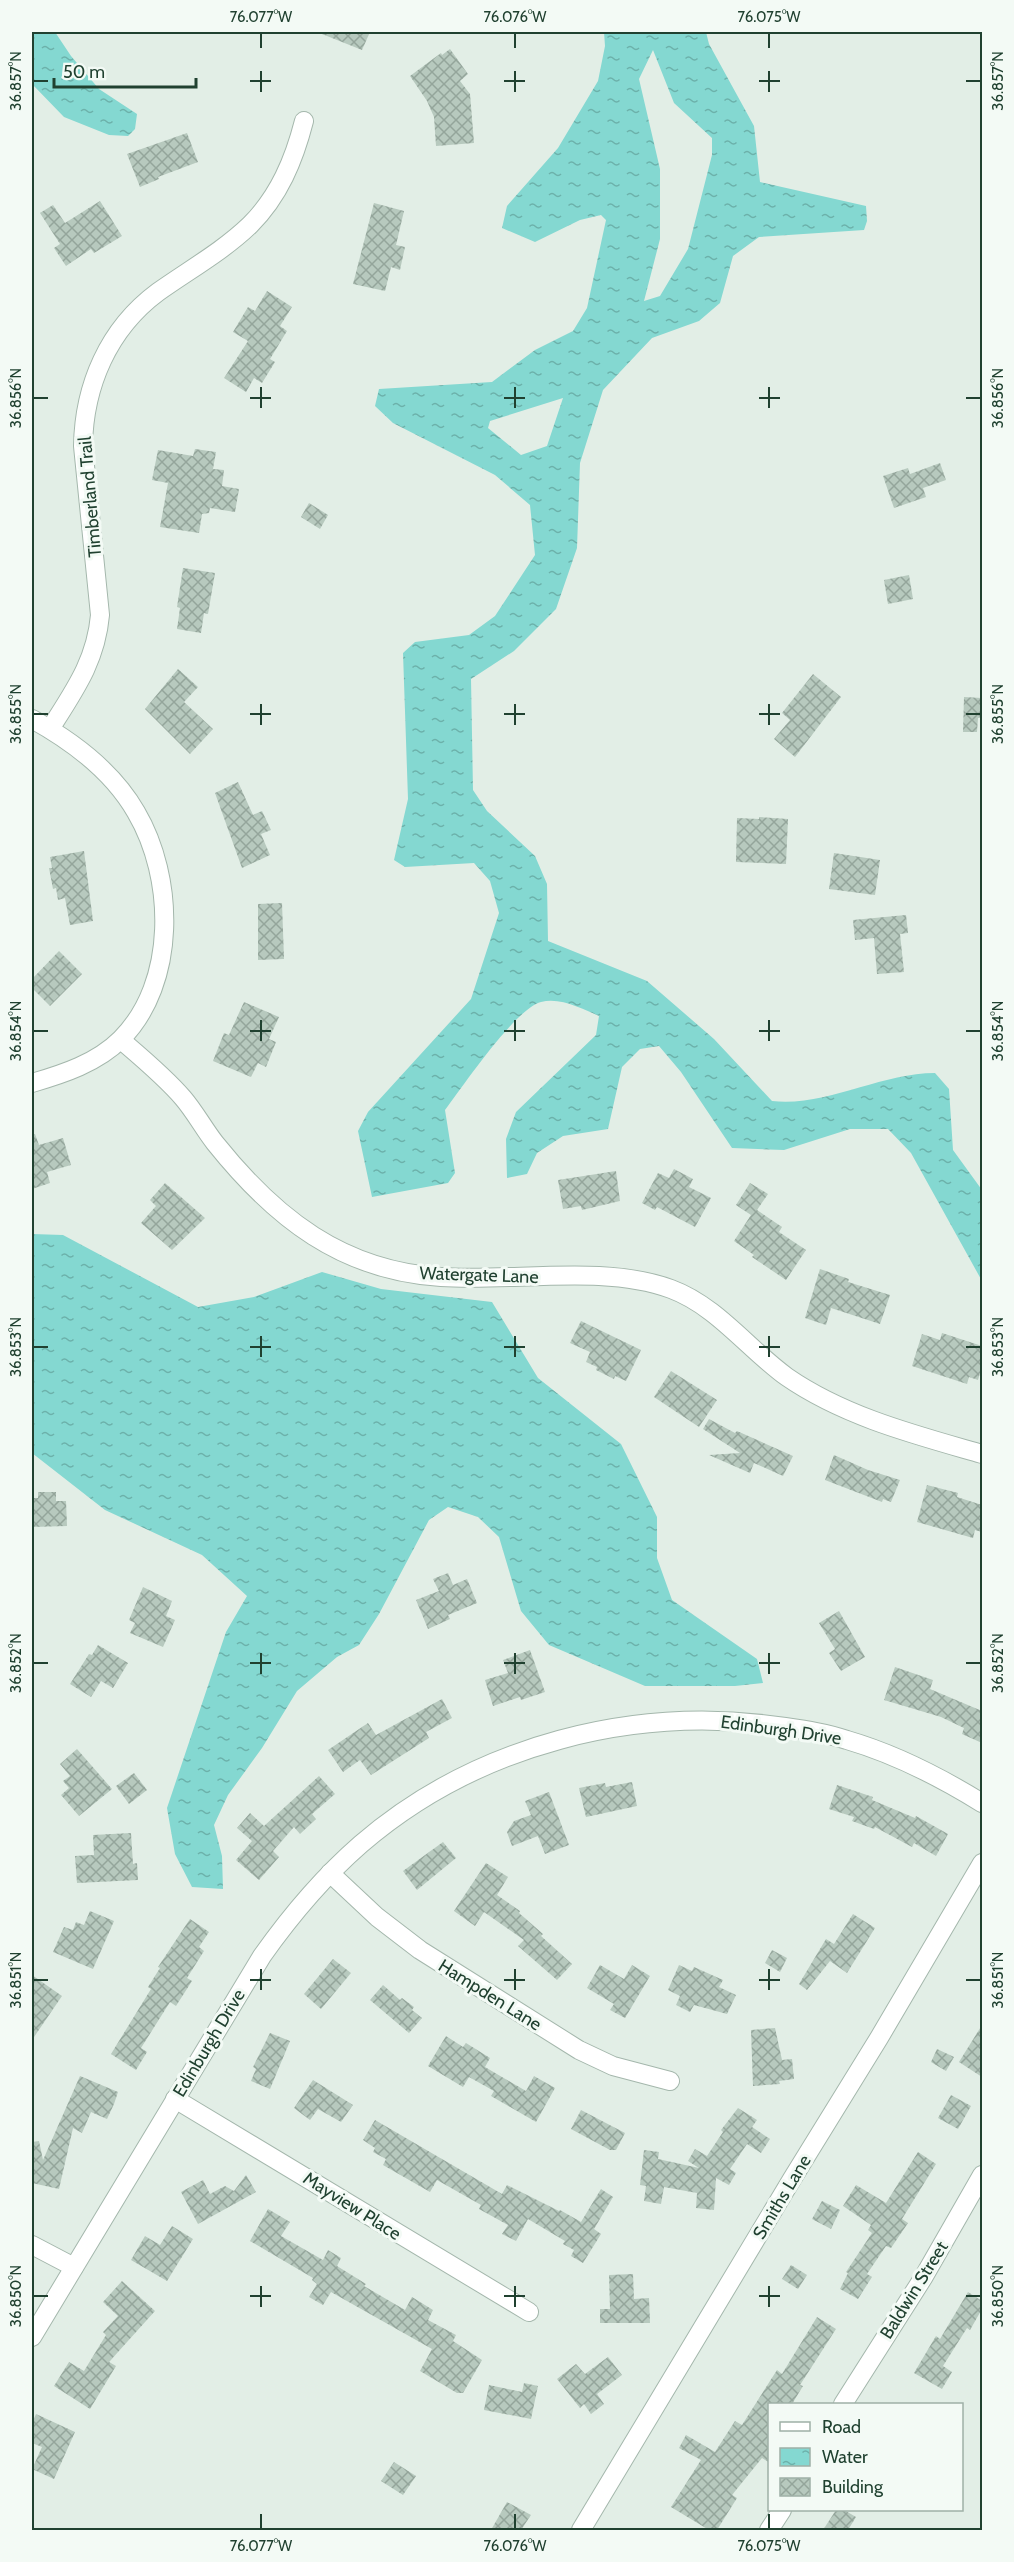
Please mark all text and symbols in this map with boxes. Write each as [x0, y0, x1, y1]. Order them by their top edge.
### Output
text: 76.077°W [230, 8, 293, 26]
text: 76.076°W [484, 8, 547, 26]
text: 76.075°W [737, 8, 801, 26]
text: 36.857°N [7, 51, 25, 111]
scale bar [54, 51, 196, 89]
text: 36.857°N [989, 51, 1007, 111]
text: 50 m [63, 61, 105, 83]
text: 36.856°N [7, 368, 25, 428]
text: 36.856°N [989, 368, 1007, 428]
street label: Timberland Trail [74, 435, 106, 558]
text: 36.855°N [7, 684, 25, 744]
text: 36.855°N [989, 684, 1007, 744]
text: 36.854°N [7, 1001, 25, 1061]
text: 36.854°N [989, 1001, 1007, 1061]
street label: Watergate Lane [419, 1262, 539, 1288]
text: 36.853°N [7, 1317, 25, 1377]
text: 36.853°N [989, 1317, 1007, 1377]
text: 36.852°N [7, 1633, 25, 1693]
text: 36.852°N [989, 1633, 1007, 1693]
street label: Edinburgh Drive [719, 1711, 843, 1749]
text: 36.851°N [7, 1952, 25, 2008]
text: 36.851°N [989, 1952, 1007, 2008]
street label: Hampden Lane [434, 1955, 546, 2035]
street label: Edinburgh Drive [168, 1985, 250, 2101]
street label: Smiths Lane [748, 2151, 816, 2243]
street label: Mayview Place [299, 2167, 405, 2245]
street label: Baldwin Street [875, 2237, 953, 2343]
text: 36.850°N [7, 2265, 25, 2327]
text: 36.850°N [989, 2265, 1007, 2327]
legend [768, 2403, 963, 2511]
text: Road [822, 2416, 861, 2438]
text: Water [822, 2446, 868, 2468]
text: Building [822, 2476, 884, 2498]
text: 76.077°W [230, 2537, 293, 2555]
text: 76.076°W [484, 2537, 547, 2555]
text: 76.075°W [737, 2537, 801, 2555]

